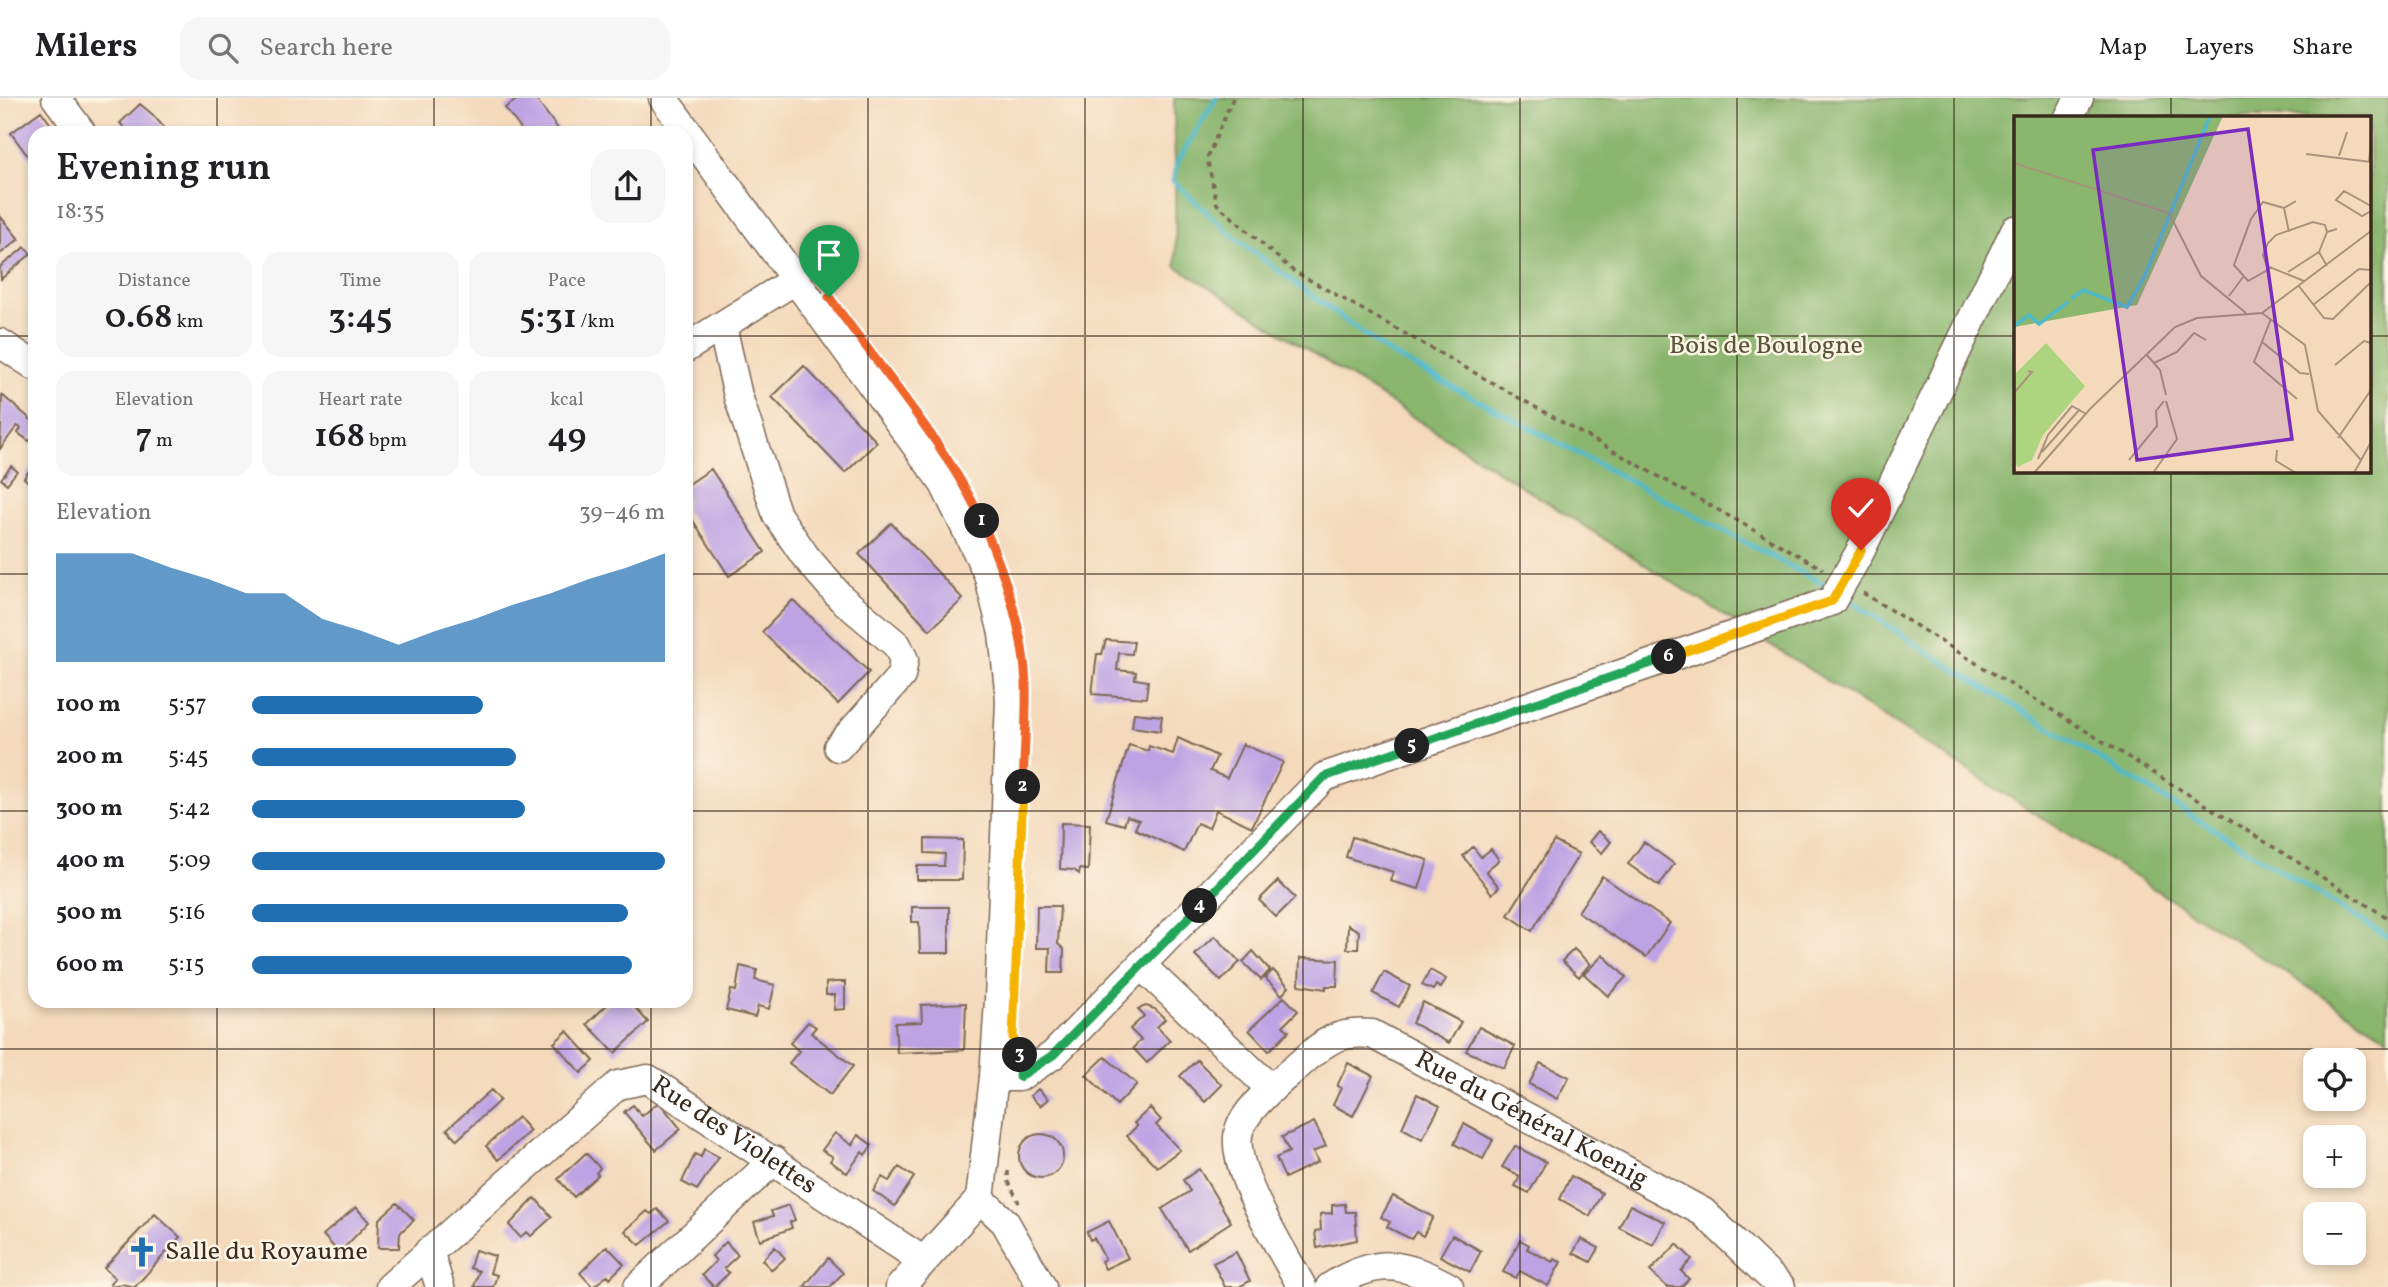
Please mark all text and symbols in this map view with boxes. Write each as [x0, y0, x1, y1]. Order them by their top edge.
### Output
search box [180, 17, 670, 80]
text: Milers [35, 25, 138, 71]
icon: search [204, 29, 242, 67]
text: Search here [260, 30, 393, 66]
text: Map [2099, 31, 2147, 65]
text: Layers [2185, 31, 2254, 65]
text: Share [2292, 31, 2353, 65]
inset map [2014, 116, 2370, 472]
text: Evening run [56, 143, 271, 196]
button: share [591, 149, 665, 223]
text: 18:35 [56, 196, 105, 228]
pin [799, 225, 859, 297]
icon: arrive [810, 236, 848, 274]
text: Distance [118, 268, 191, 294]
text: Time [340, 268, 381, 294]
text: Pace [548, 268, 586, 294]
text: 0.68 [105, 294, 173, 342]
text: 3:45 [328, 294, 393, 342]
text: 5:31 [519, 294, 577, 342]
text: km [173, 309, 204, 335]
text: /km [577, 309, 615, 335]
park label: Bois de Boulogne [1669, 328, 1863, 364]
text: Elevation [115, 387, 194, 413]
text: Heart rate [319, 387, 402, 413]
text: kcal [550, 387, 584, 413]
text: 7 [135, 413, 152, 461]
text: 168 [314, 413, 365, 461]
text: 49 [547, 413, 586, 461]
text: m [152, 428, 173, 454]
text: bpm [365, 428, 407, 454]
pin [1831, 478, 1891, 550]
icon: check [1842, 489, 1880, 527]
text: Elevation [56, 497, 152, 529]
text: 39–46 m [579, 497, 665, 529]
pin: 1 [964, 504, 1000, 538]
text: 1 [978, 507, 985, 533]
pin: 6 [1652, 640, 1686, 674]
text: 6 [1663, 643, 1674, 669]
text: 100 m [56, 689, 121, 721]
text: 5:57 [168, 689, 207, 721]
pin: 5 [1394, 728, 1430, 764]
text: 5 [1407, 732, 1416, 758]
text: 200 m [56, 741, 123, 773]
text: 5:45 [168, 741, 209, 773]
pin: 2 [1006, 770, 1040, 804]
text: 2 [1018, 773, 1027, 799]
text: 300 m [56, 793, 123, 825]
text: 5:42 [168, 793, 211, 825]
text: 400 m [56, 845, 125, 877]
text: 5:09 [168, 845, 210, 877]
pin: 4 [1182, 888, 1218, 924]
text: 4 [1194, 892, 1205, 918]
text: 500 m [56, 897, 122, 929]
text: 5:16 [168, 897, 205, 929]
text: 600 m [56, 949, 124, 981]
text: 5:15 [168, 949, 204, 981]
pin: 3 [1002, 1038, 1038, 1072]
text: 3 [1015, 1041, 1024, 1067]
street label: Rue du Général Koenig [1408, 1042, 1654, 1197]
map controls [2303, 1048, 2366, 1265]
button: locate [2303, 1048, 2366, 1111]
street label: Rue des Violettes [644, 1068, 824, 1204]
button: + [2303, 1125, 2366, 1188]
button: − [2303, 1202, 2366, 1265]
place label: Salle du Royaume [165, 1234, 368, 1270]
church icon: Salle du Royaume [125, 1235, 159, 1269]

